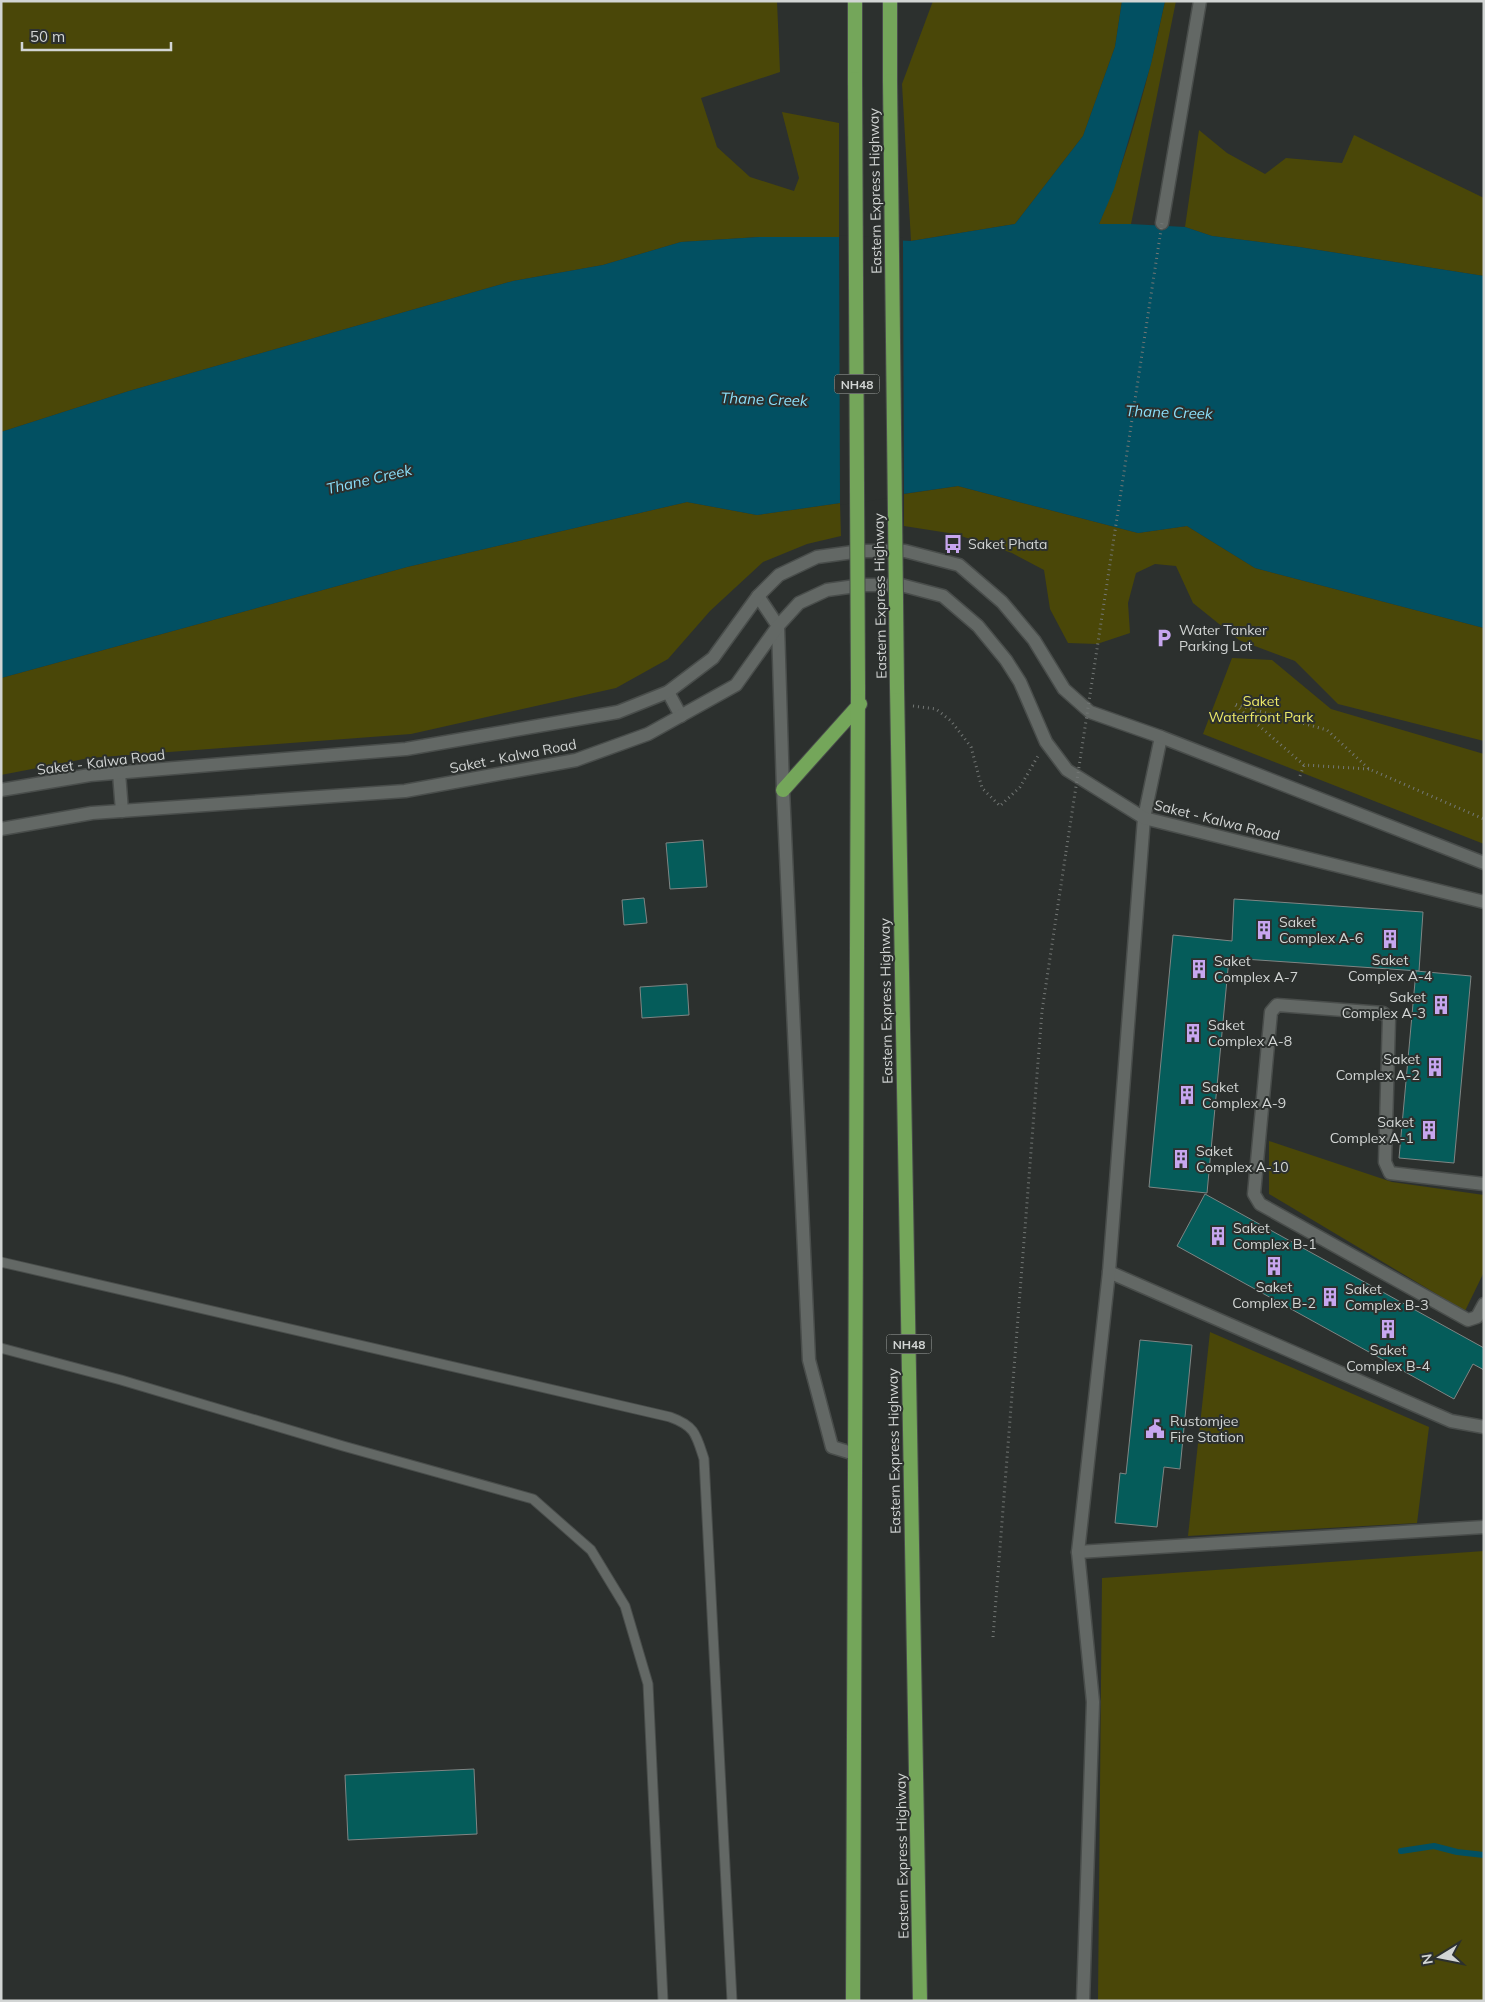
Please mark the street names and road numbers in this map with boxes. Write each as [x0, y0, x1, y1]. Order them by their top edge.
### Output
street label: Eastern Express Highway [865, 108, 885, 274]
road number: NH48 [834, 374, 880, 394]
street label: Eastern Express Highway [870, 513, 890, 679]
street label: Saket - Kalwa Road [448, 735, 578, 777]
street label: Saket - Kalwa Road [36, 745, 166, 779]
street label: Saket - Kalwa Road [1152, 796, 1282, 844]
street label: Eastern Express Highway [876, 918, 896, 1084]
road number: NH48 [886, 1335, 932, 1354]
street label: Eastern Express Highway [884, 1368, 904, 1534]
street label: Eastern Express Highway [892, 1773, 912, 1939]

